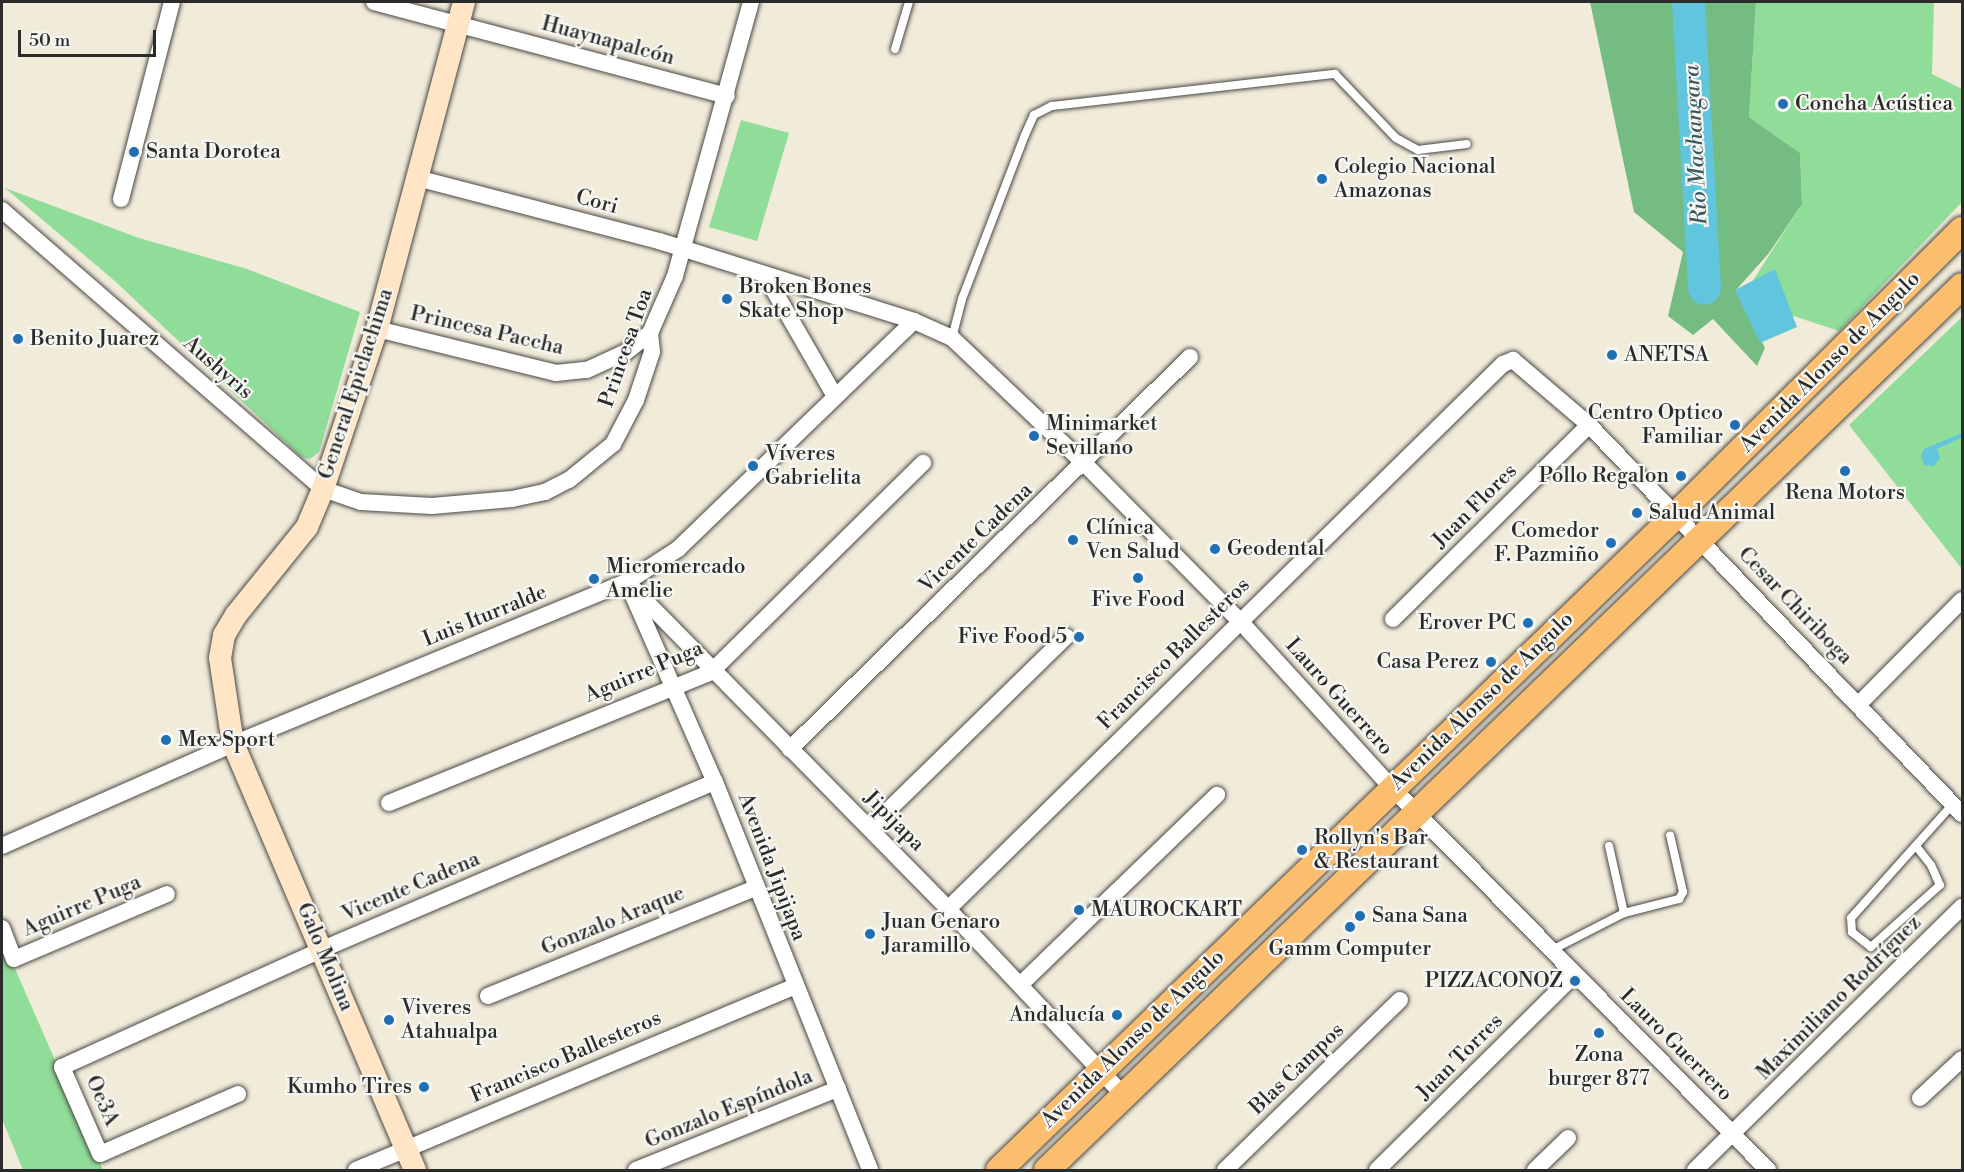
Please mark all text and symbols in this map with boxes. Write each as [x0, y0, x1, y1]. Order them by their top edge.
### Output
street label: Huaynapalcón [539, 11, 677, 71]
scale bar [21, 18, 159, 56]
text: 50 m [29, 29, 70, 52]
water label: Rio Machangara [1679, 64, 1713, 226]
place label: Concha Acústica [1795, 91, 1953, 117]
marker: Concha Acústica [1776, 97, 1790, 111]
place label: Santa Dorotea [146, 139, 281, 165]
marker: Santa Dorotea [127, 145, 141, 159]
place label: Colegio Nacional Amazonas [1334, 154, 1496, 204]
marker: Colegio Nacional Amazonas [1315, 172, 1329, 186]
street label: Cori [573, 184, 621, 220]
street label: Avenida Alonso de Angulo [1734, 266, 1926, 458]
place label: Broken Bones Skate Shop [739, 274, 872, 324]
street label: General Epiclachima [313, 285, 399, 483]
street label: Princesa Toa [594, 285, 658, 411]
marker: Broken Bones Skate Shop [720, 292, 734, 306]
street label: Princesa Paccha [408, 301, 566, 361]
place label: Benito Juarez [30, 326, 159, 352]
street label: Aushyris [178, 331, 258, 405]
marker: Benito Juarez [11, 332, 25, 346]
place label: ANETSA [1624, 342, 1709, 368]
marker: ANETSA [1605, 348, 1619, 362]
place label: Centro Optico Familiar [1588, 400, 1723, 450]
place label: Minimarket Sevillano [1046, 411, 1158, 461]
marker: Centro Optico Familiar [1728, 418, 1742, 432]
marker: Minimarket Sevillano [1027, 429, 1041, 443]
place label: Víveres Gabrielita [765, 441, 861, 491]
marker: Víveres Gabrielita [746, 459, 760, 473]
street label: Juan Flores [1428, 459, 1522, 553]
place label: Pollo Regalon [1539, 463, 1669, 489]
marker: Rena Motors [1838, 464, 1852, 478]
marker: Pollo Regalon [1674, 469, 1688, 483]
street label: Vicente Cadena [914, 478, 1038, 598]
place label: Rena Motors [1785, 480, 1905, 506]
place label: Salud Animal [1649, 500, 1775, 526]
marker: Salud Animal [1630, 506, 1644, 520]
place label: Clínica Ven Salud [1086, 515, 1179, 565]
place label: Comedor F. Pazmiño [1494, 518, 1599, 568]
marker: Clínica Ven Salud [1064, 531, 1082, 549]
place label: Geodental [1227, 536, 1325, 562]
marker: Comedor F. Pazmiño [1604, 536, 1618, 550]
marker: Geodental [1208, 542, 1222, 556]
street label: Cesar Chiriboga [1733, 542, 1857, 670]
place label: Micromercado Amelie [606, 554, 746, 604]
marker: Five Food [1131, 571, 1145, 585]
marker: Micromercado Amelie [587, 572, 601, 586]
street label: Francisco Ballesteros [1093, 573, 1255, 735]
street label: Luis Iturralde [419, 580, 551, 652]
place label: Five Food [1091, 587, 1185, 613]
street label: Avenida Alonso de Angulo [1385, 607, 1579, 795]
place label: Erover PC [1418, 610, 1516, 636]
marker: Erover PC [1521, 616, 1535, 630]
place label: Five Food 5 [958, 624, 1067, 650]
marker: Five Food 5 [1072, 630, 1086, 644]
street label: Lauro Guerrero [1280, 633, 1398, 761]
street label: Aguirre Puga [581, 636, 707, 708]
place label: Casa Perez [1377, 649, 1479, 675]
marker: Casa Perez [1484, 655, 1498, 669]
place label: Mex Sport [178, 727, 275, 753]
marker: Mex Sport [159, 733, 173, 747]
street label: Jipijapa [858, 785, 930, 857]
street label: Avenida Jipijapa [732, 790, 812, 944]
place label: Rollyn's Bar & Restaurant [1314, 825, 1439, 875]
marker: Rollyn's Bar & Restaurant [1295, 843, 1309, 857]
street label: Vicente Cadena [338, 847, 484, 927]
street label: Aguirre Puga [19, 870, 145, 942]
street label: Gonzalo Araque [538, 881, 688, 961]
place label: MAUROCKART [1091, 897, 1242, 923]
street label: Galo Molina [291, 899, 359, 1015]
marker: MAUROCKART [1072, 903, 1086, 917]
place label: Sana Sana [1372, 903, 1468, 929]
place label: Juan Genaro Jaramillo [882, 909, 1000, 959]
marker: Sana Sana [1353, 909, 1367, 923]
street label: Maximiliano Rodríguez [1751, 910, 1927, 1086]
marker: Gamm Computer [1343, 920, 1357, 934]
marker: Juan Genaro Jaramillo [863, 927, 877, 941]
place label: Gamm Computer [1269, 936, 1431, 962]
street label: Avenida Alonso de Angulo [1036, 945, 1230, 1133]
place label: PIZZACONOZ [1425, 968, 1563, 994]
marker: PIZZACONOZ [1568, 974, 1582, 988]
street label: Lauro Guerrero [1614, 983, 1738, 1107]
place label: Viveres Atahualpa [401, 995, 498, 1045]
place label: Andalucía [1009, 1002, 1105, 1028]
street label: Francisco Ballesteros [467, 1005, 665, 1109]
marker: Andalucía [1110, 1008, 1124, 1022]
street label: Juan Torres [1412, 1009, 1508, 1105]
marker: Viveres Atahualpa [382, 1013, 396, 1027]
street label: Blas Campos [1244, 1018, 1350, 1120]
marker: Zona burger 877 [1592, 1026, 1606, 1040]
place label: Zona burger 877 [1548, 1042, 1650, 1092]
street label: Gonzalo Espíndola [641, 1064, 817, 1154]
street label: Oe3A [80, 1072, 124, 1130]
place label: Kumho Tires [287, 1074, 412, 1100]
marker: Kumho Tires [417, 1080, 431, 1094]

